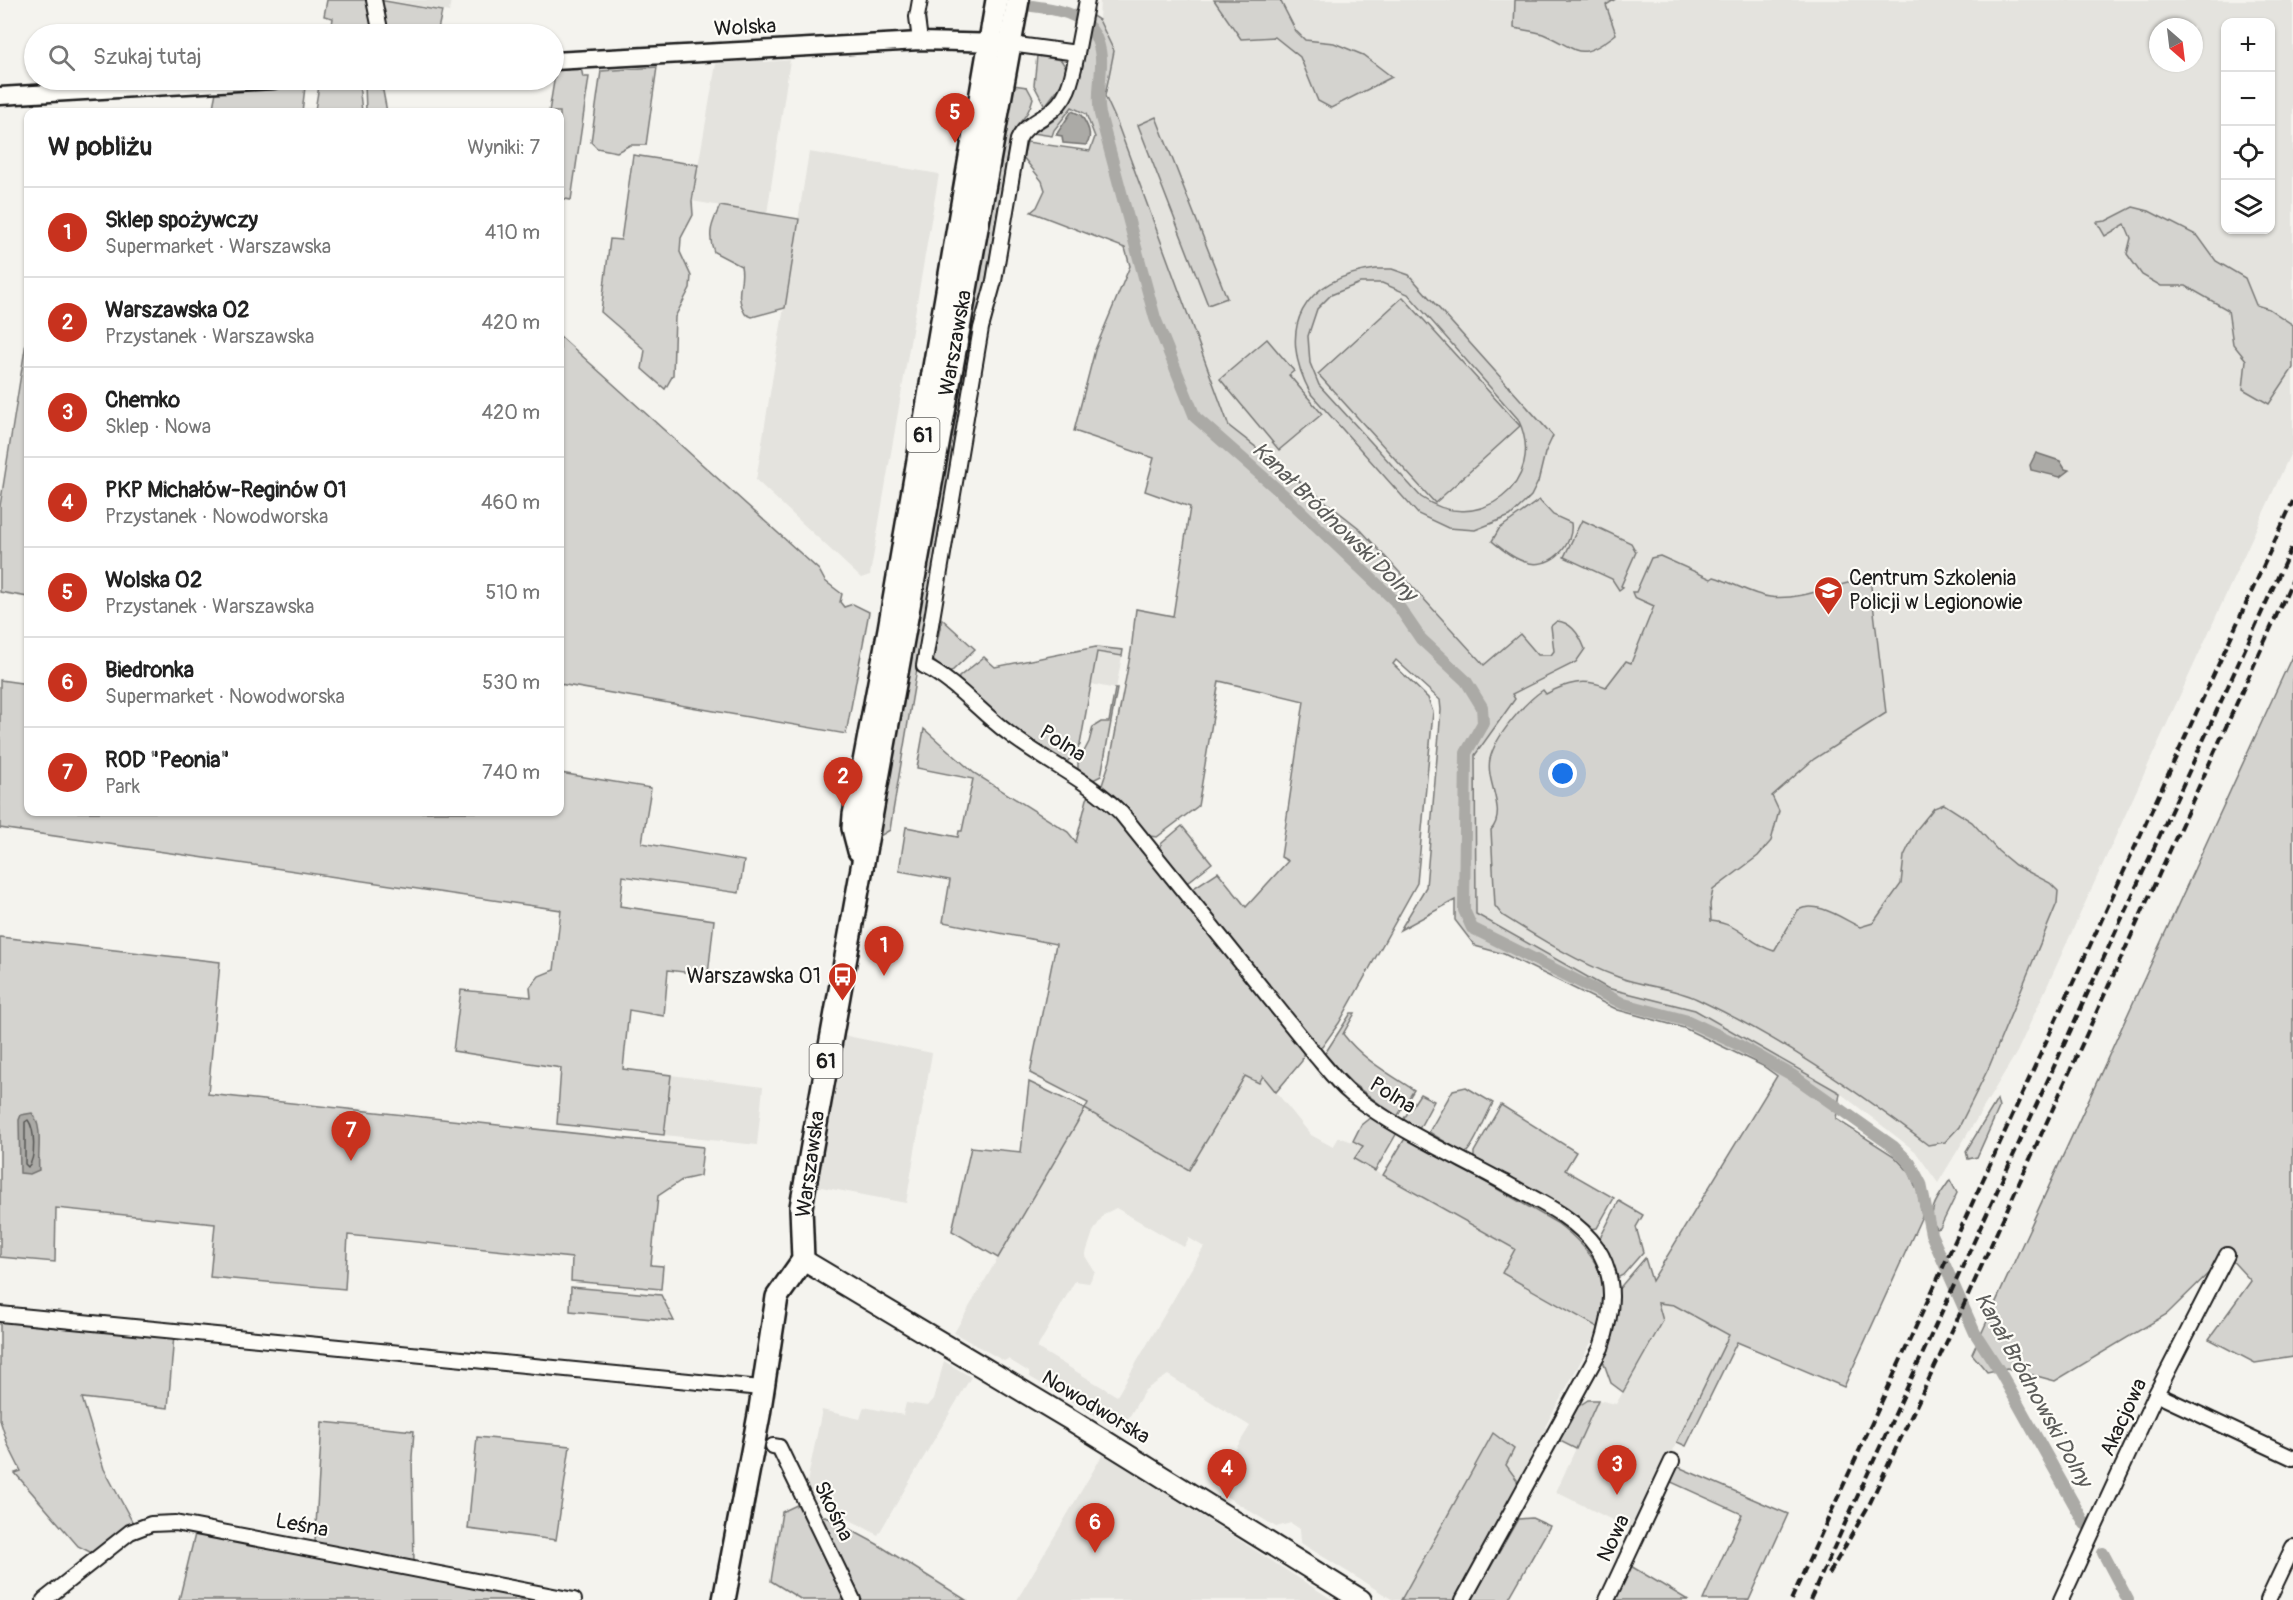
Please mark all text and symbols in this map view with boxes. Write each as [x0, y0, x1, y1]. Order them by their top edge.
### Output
street label: Wolska [713, 12, 777, 43]
north arrow [2149, 18, 2203, 72]
map controls [2221, 18, 2275, 234]
button: + [2221, 18, 2275, 72]
search box [24, 24, 564, 90]
icon: search [45, 41, 78, 74]
text: Szukaj tutaj [93, 43, 202, 71]
button: − [2221, 72, 2275, 126]
pin: 5 [936, 94, 974, 143]
button: locate [2221, 126, 2275, 180]
text: W pobliżu [48, 131, 152, 163]
text: Wyniki: 7 [467, 135, 540, 160]
button: layers [2221, 180, 2275, 234]
text: Sklep spożywczy [105, 206, 258, 234]
text: 1 [64, 220, 71, 245]
text: 410 m [485, 220, 540, 245]
text: Supermarket · Warszawska [105, 234, 331, 259]
street label: Warszawska [933, 288, 978, 398]
text: Warszawska 02 [105, 296, 250, 324]
text: 2 [62, 310, 73, 335]
text: 420 m [481, 310, 540, 335]
text: Przystanek · Warszawska [105, 324, 314, 349]
text: Chemko [105, 386, 180, 414]
text: 3 [62, 400, 73, 425]
text: 420 m [481, 400, 540, 425]
text: Sklep · Nowa [105, 414, 211, 439]
road number: 61 [906, 418, 940, 452]
water label: Kanał Bródnowski Dolny [1246, 436, 1424, 609]
text: PKP Michałów-Reginów 01 [105, 476, 347, 504]
text: 4 [62, 490, 73, 515]
text: 460 m [481, 490, 540, 515]
text: Przystanek · Nowodworska [105, 504, 328, 529]
place label: Centrum Szkolenia Policji w Legionowie [1849, 565, 2023, 616]
text: Wolska 02 [105, 566, 202, 594]
school or university icon: Centrum Szkolenia Policji w Legionowie [1812, 574, 1844, 616]
text: 5 [62, 580, 73, 605]
text: 510 m [486, 580, 540, 605]
text: Przystanek · Warszawska [105, 594, 314, 619]
text: Biedronka [105, 656, 194, 684]
text: 6 [62, 670, 73, 695]
text: 530 m [482, 670, 540, 695]
text: Supermarket · Nowodworska [105, 684, 345, 709]
street label: Polna [1035, 719, 1091, 768]
text: ROD "Peonia" [105, 746, 229, 774]
pin: 2 [824, 758, 862, 807]
your location [1548, 759, 1577, 788]
text: 7 [62, 760, 73, 785]
text: 740 m [482, 760, 540, 785]
text: Park [105, 774, 140, 799]
pin: 1 [864, 926, 904, 976]
bus stop icon: Warszawska 01 [826, 960, 858, 1002]
place label: Warszawska 01 [687, 963, 821, 990]
road number: 61 [810, 1044, 842, 1078]
street label: Polna [1365, 1071, 1421, 1120]
street label: Warszawska [790, 1109, 831, 1219]
pin: 7 [332, 1112, 370, 1161]
water label: Kanał Bródnowski Dolny [1968, 1287, 2100, 1494]
street label: Nowodworska [1037, 1364, 1155, 1450]
street label: Akacjowa [2094, 1374, 2153, 1460]
pin: 3 [1598, 1446, 1636, 1495]
pin: 4 [1208, 1450, 1246, 1499]
street label: Skośna [808, 1477, 860, 1546]
pin: 6 [1076, 1504, 1114, 1553]
street label: Leśna [273, 1507, 331, 1544]
street label: Nowa [1591, 1510, 1636, 1566]

